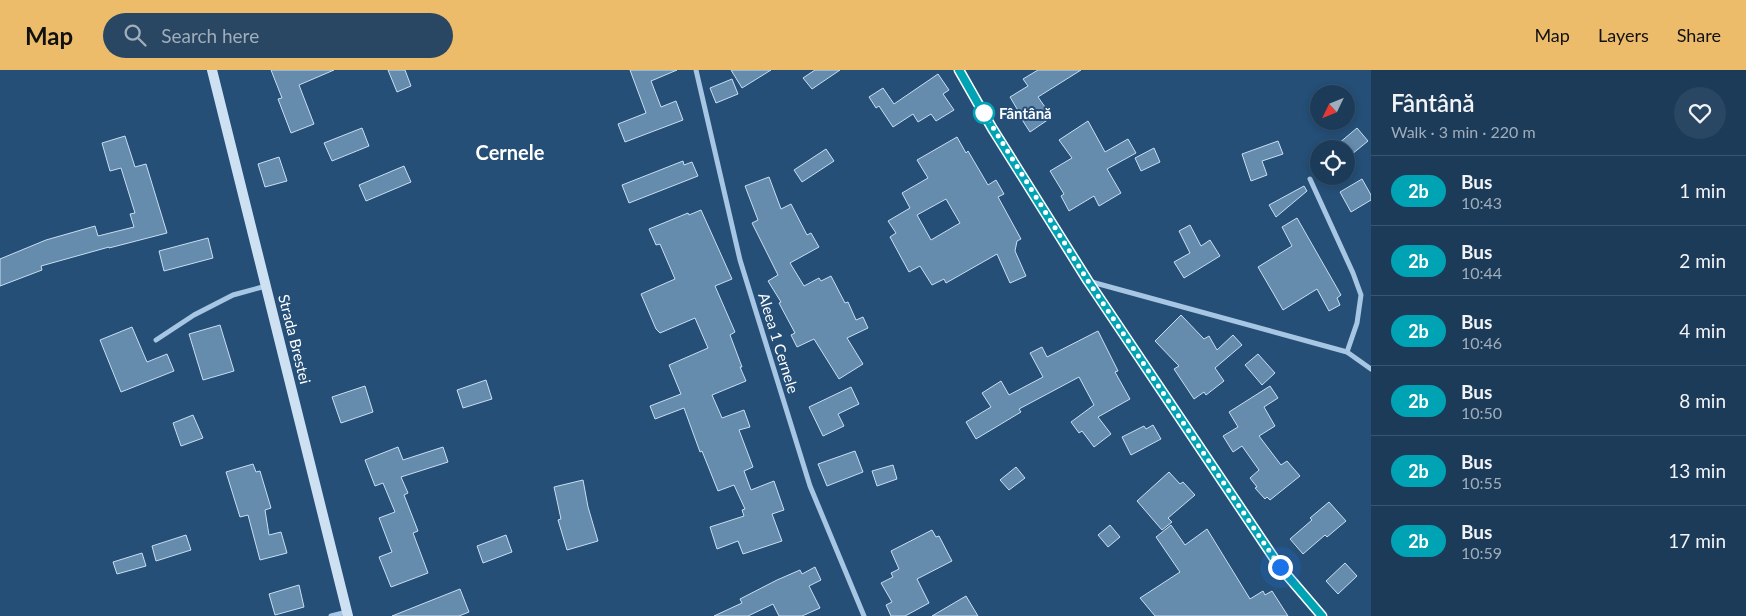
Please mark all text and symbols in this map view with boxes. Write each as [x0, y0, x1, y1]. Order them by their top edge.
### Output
search box [103, 13, 453, 58]
text: Map [25, 21, 73, 50]
icon: search [121, 21, 149, 49]
text: Search here [161, 24, 259, 47]
text: Map [1534, 24, 1570, 46]
text: Layers [1598, 24, 1649, 46]
text: Share [1677, 24, 1721, 46]
north arrow [1310, 85, 1355, 130]
map controls [1310, 85, 1355, 185]
button: heart [1674, 87, 1726, 139]
text: Fântână [1391, 88, 1475, 117]
marker: Fântână [973, 102, 995, 124]
place label: Fântână [999, 104, 1052, 122]
text: Walk · 3 min · 220 m [1391, 122, 1536, 141]
district label: Cernele [476, 140, 545, 164]
button: locate [1310, 140, 1355, 185]
text: Bus [1461, 170, 1492, 193]
text: 1 min [1679, 179, 1726, 202]
text: 2b [1408, 180, 1429, 202]
text: 10:43 [1461, 193, 1502, 212]
text: Bus [1461, 240, 1492, 263]
text: 2 min [1679, 249, 1726, 272]
text: 2b [1408, 250, 1429, 272]
text: 10:44 [1461, 263, 1502, 282]
street label: Aleea 1 Cernele [755, 290, 803, 396]
street label: Strada Brestei [275, 292, 315, 386]
text: Bus [1461, 310, 1492, 333]
text: 4 min [1679, 319, 1726, 342]
text: 2b [1408, 320, 1429, 342]
text: 10:46 [1461, 333, 1502, 352]
text: Bus [1461, 380, 1492, 403]
text: 8 min [1679, 389, 1726, 412]
text: 2b [1408, 390, 1429, 412]
text: 10:50 [1461, 403, 1502, 422]
text: Bus [1461, 450, 1492, 473]
text: 13 min [1668, 459, 1726, 482]
text: 2b [1408, 460, 1429, 482]
text: 10:55 [1461, 473, 1502, 492]
text: Bus [1461, 520, 1492, 543]
text: 17 min [1668, 529, 1726, 552]
text: 2b [1408, 530, 1429, 552]
text: 10:59 [1461, 543, 1502, 562]
your location [1268, 555, 1293, 580]

